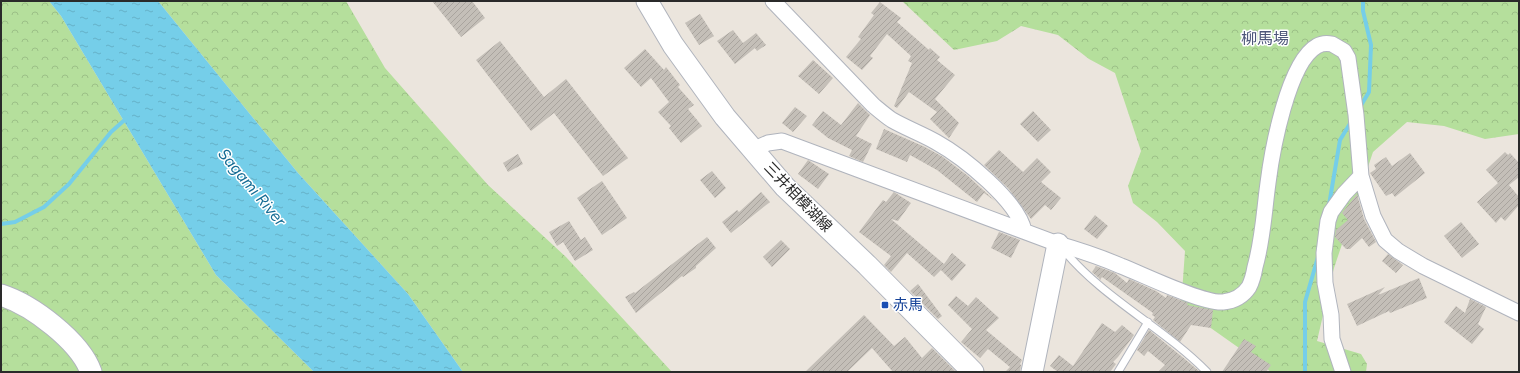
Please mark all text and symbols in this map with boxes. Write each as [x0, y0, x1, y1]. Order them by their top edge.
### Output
district label: 柳馬場 [1241, 29, 1289, 48]
water label: Sagami River [214, 144, 290, 230]
street label: 三井相模湖線 [760, 158, 836, 236]
place label: 赤馬 [893, 296, 923, 314]
marker: 赤馬 [880, 300, 890, 310]

